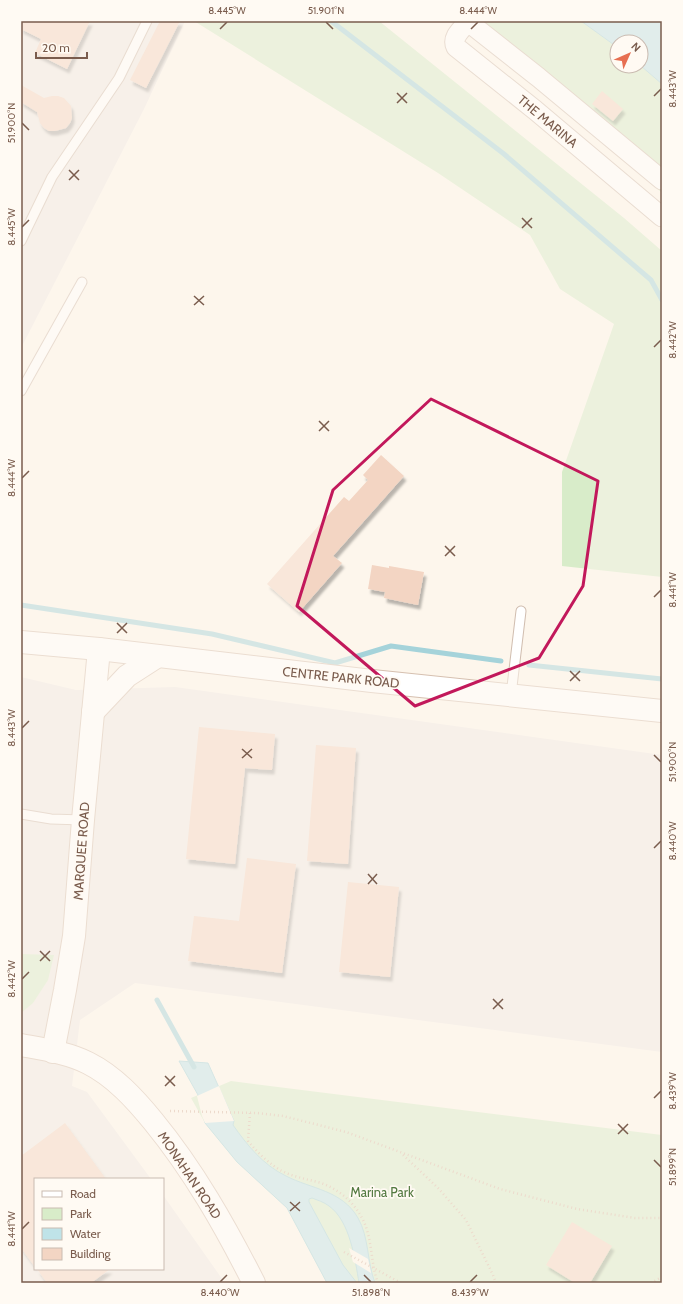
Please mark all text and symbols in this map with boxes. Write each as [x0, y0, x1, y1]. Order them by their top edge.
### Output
text: 8.445°W [208, 4, 246, 17]
text: 51.901°N [308, 4, 344, 17]
text: 8.444°W [459, 4, 497, 17]
scale bar [36, 34, 87, 60]
north arrow [609, 34, 649, 74]
text: N [628, 39, 644, 55]
text: 20 m [42, 40, 70, 55]
text: 8.443°W [666, 70, 679, 108]
street label: THE MARINA [515, 91, 581, 151]
text: 51.900°N [5, 103, 18, 143]
text: 8.445°W [5, 208, 18, 246]
text: 8.442°W [666, 321, 679, 359]
text: 8.444°W [5, 459, 18, 497]
text: 8.441°W [666, 572, 679, 608]
street label: CENTRE PARK ROAD [282, 663, 400, 691]
text: 8.443°W [5, 709, 18, 747]
text: 51.900°N [666, 742, 679, 782]
street label: MARQUEE ROAD [70, 801, 92, 901]
text: 8.440°W [666, 821, 679, 861]
text: 8.442°W [5, 960, 18, 998]
text: 8.439°W [666, 1072, 679, 1110]
street label: MONAHAN ROAD [155, 1128, 225, 1222]
text: 51.899°N [666, 1148, 679, 1186]
legend [34, 1178, 164, 1270]
park label: Marina Park [350, 1184, 414, 1200]
text: Road [70, 1186, 96, 1201]
text: Park [70, 1206, 92, 1221]
text: 8.441°W [5, 1211, 18, 1247]
text: Water [70, 1226, 101, 1241]
text: Building [70, 1246, 112, 1261]
text: 8.440°W [200, 1286, 240, 1299]
text: 51.898°N [352, 1286, 390, 1299]
text: 8.439°W [451, 1286, 489, 1299]

